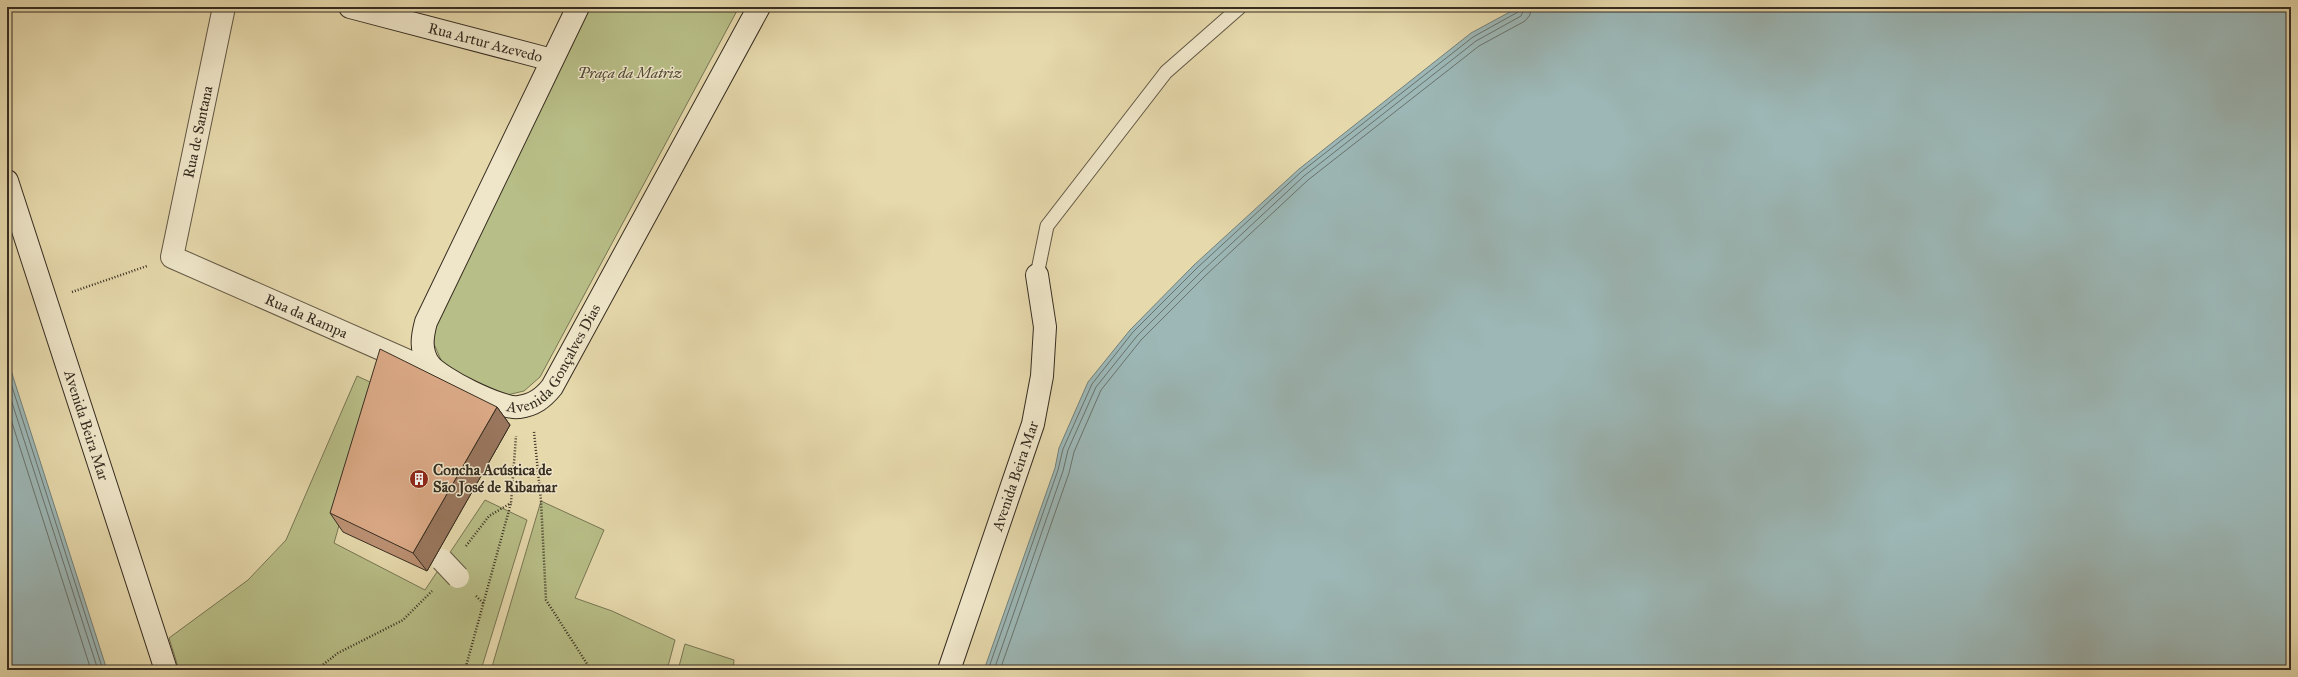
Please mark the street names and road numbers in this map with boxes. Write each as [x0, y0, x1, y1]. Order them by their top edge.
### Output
street label: Rua Artur Azevedo [426, 19, 545, 66]
street label: Rua de Santana [179, 83, 217, 180]
street label: Rua da Rampa [262, 290, 351, 342]
street label: Avenida Gonçalves Dias [504, 301, 605, 416]
street label: Avenida Beira Mar [60, 367, 113, 483]
street label: Avenida Beira Mar [988, 418, 1042, 534]

